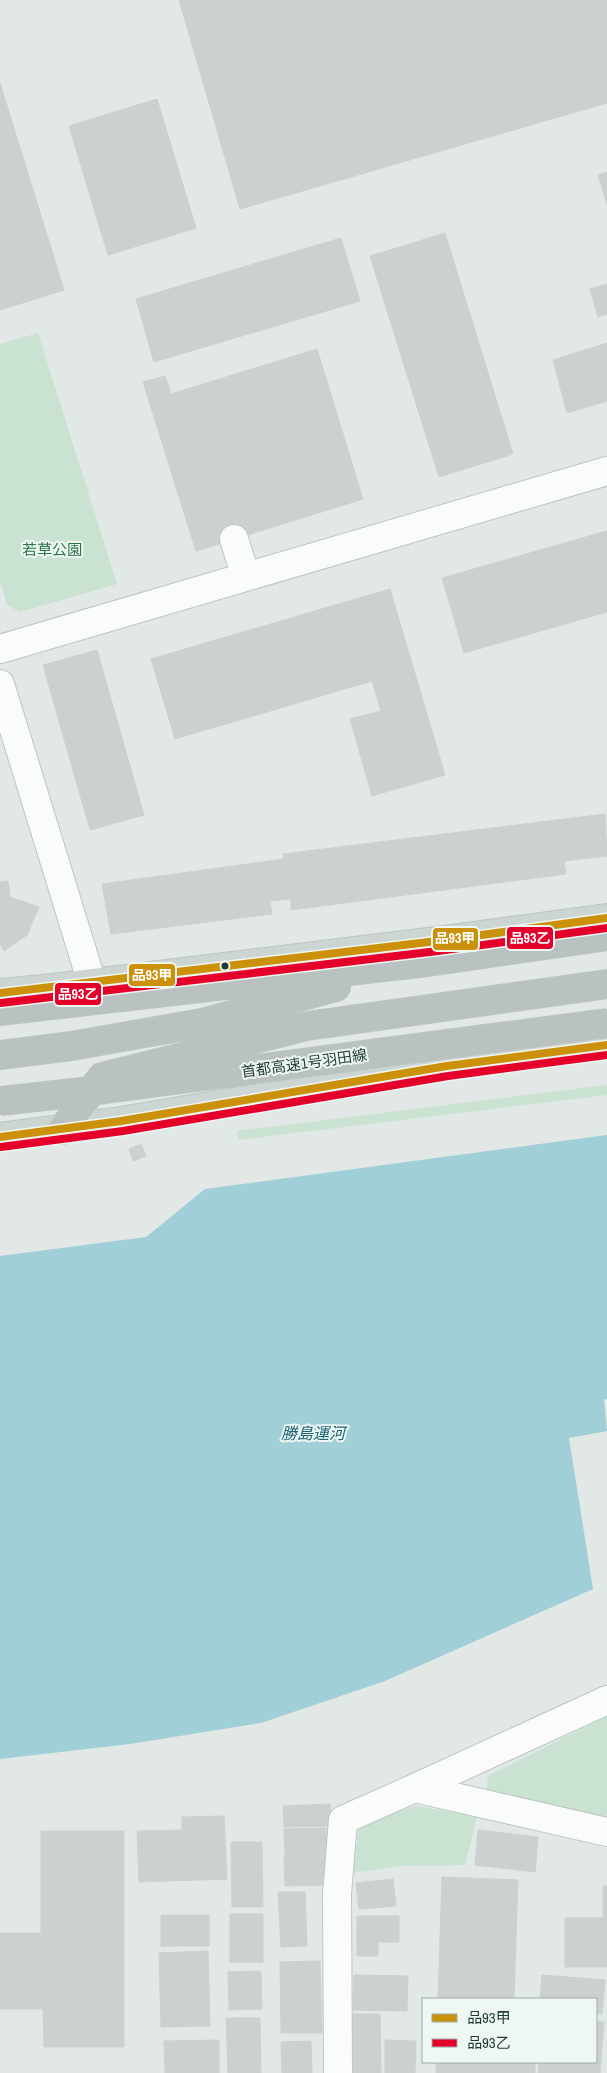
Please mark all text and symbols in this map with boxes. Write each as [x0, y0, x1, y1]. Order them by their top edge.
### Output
park label: 若草公園 [22, 539, 82, 560]
line badge: 品93乙 [506, 926, 554, 950]
line badge: 品93甲 [432, 927, 479, 951]
text: 品93甲 [435, 929, 475, 947]
text: 品93乙 [510, 929, 550, 947]
unlabelled marker [220, 961, 230, 971]
line badge: 品93甲 [128, 963, 176, 987]
text: 品93甲 [132, 966, 172, 984]
line badge: 品93乙 [54, 982, 102, 1006]
text: 品93乙 [58, 985, 98, 1003]
street label: 首都高速1号羽田線 [240, 1044, 368, 1082]
water label: 勝島運河 [281, 1422, 348, 1444]
legend [422, 1998, 597, 2063]
text: 品93甲 [467, 2007, 511, 2028]
text: 品93乙 [467, 2032, 511, 2053]

